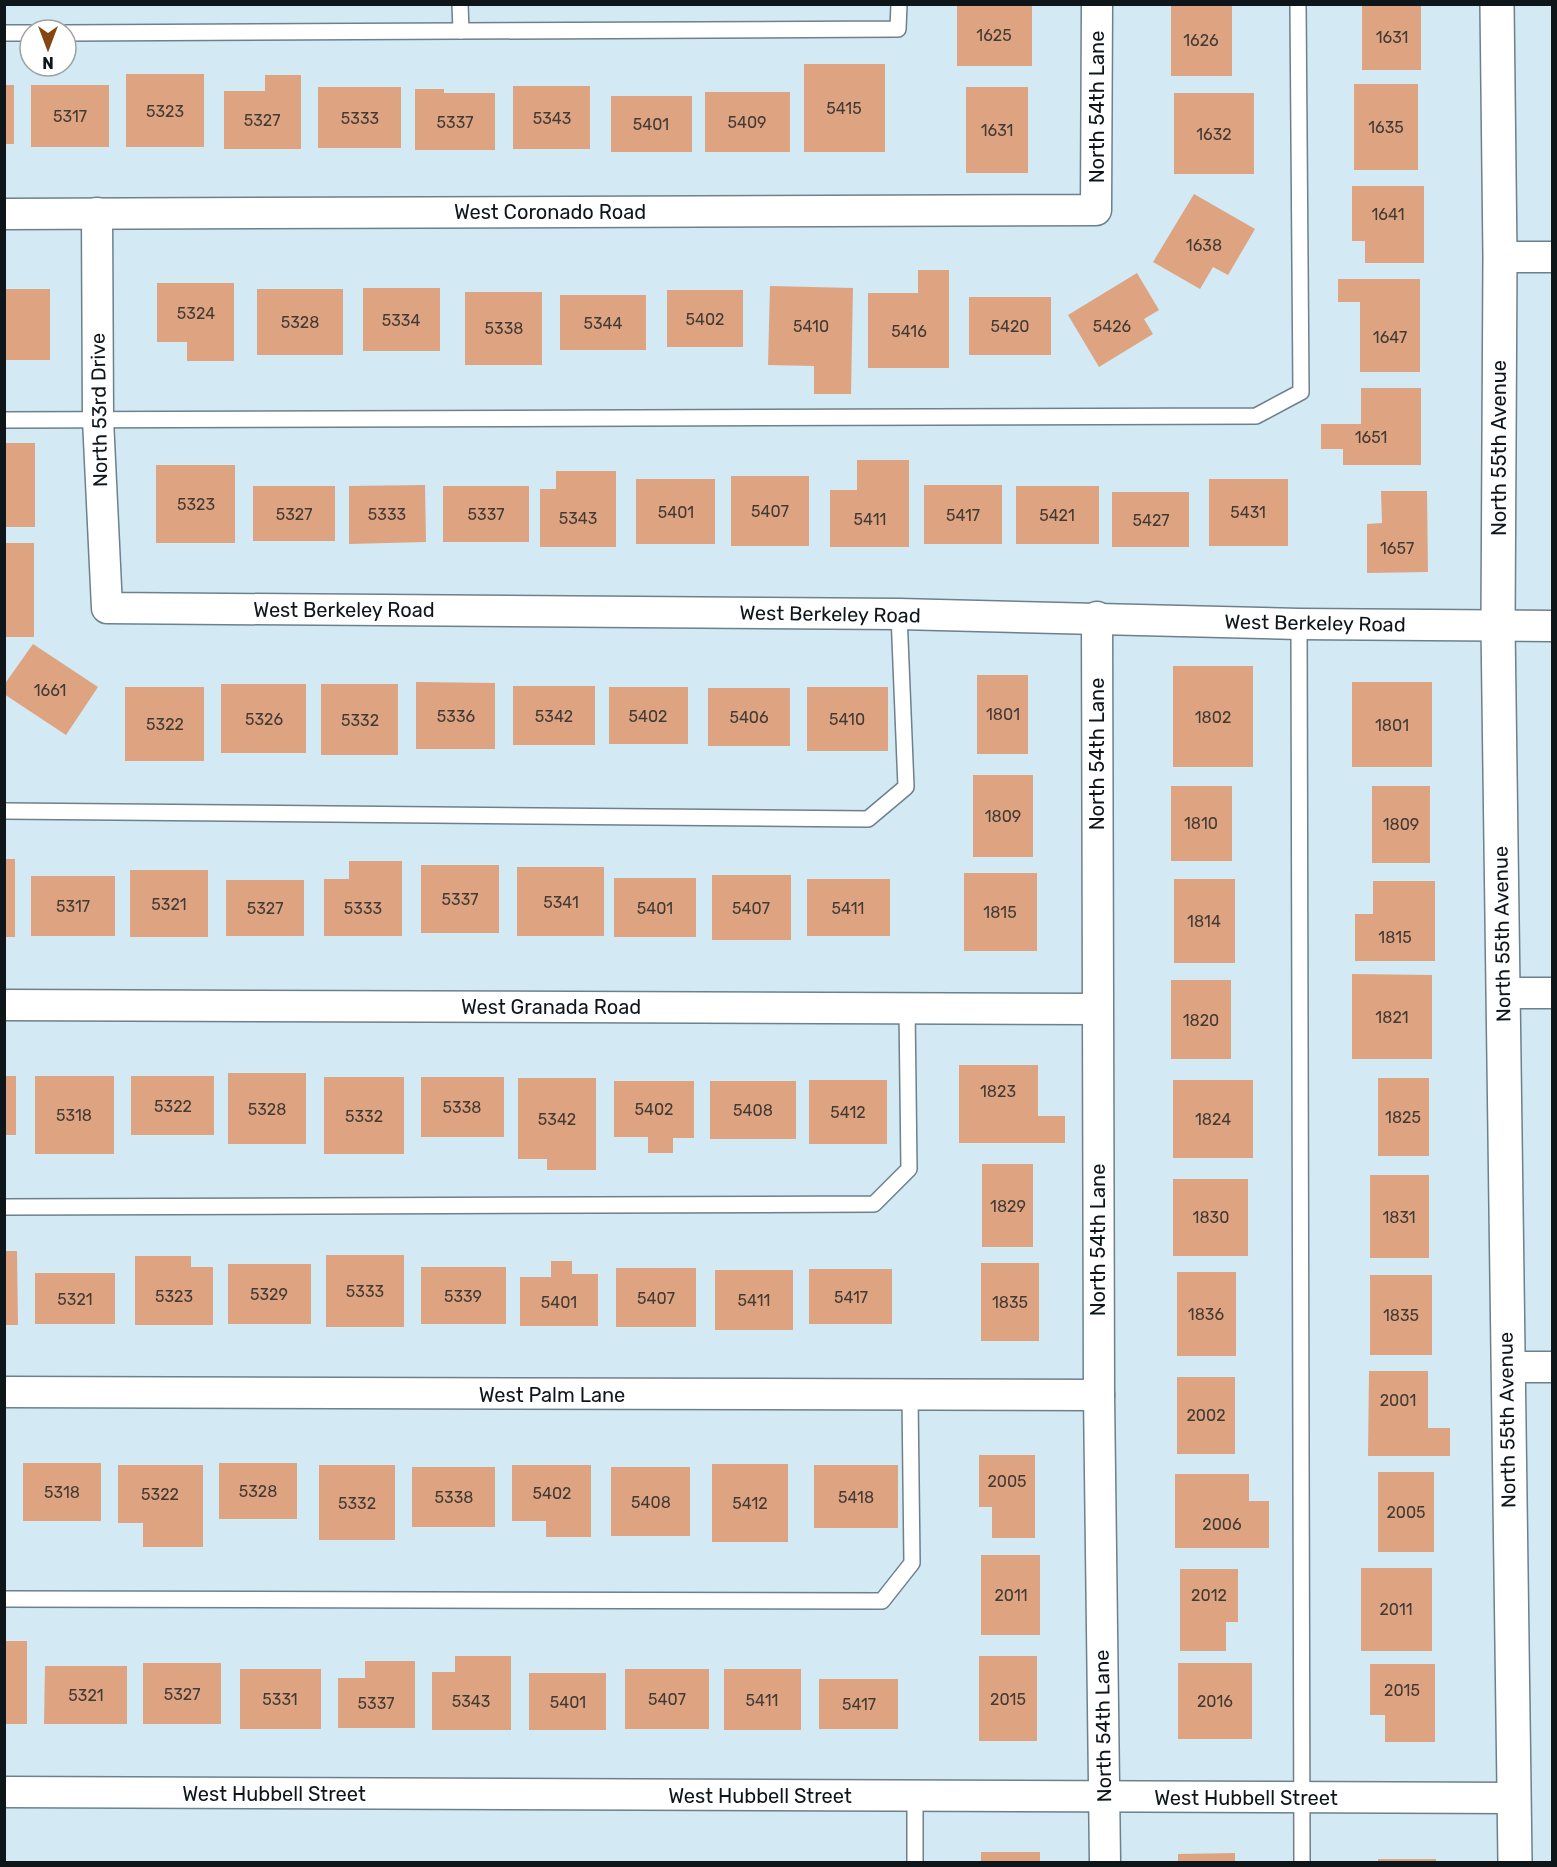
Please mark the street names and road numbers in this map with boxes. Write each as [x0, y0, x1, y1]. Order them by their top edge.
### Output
street label: North 54th Lane [1085, 31, 1109, 183]
street label: West Coronado Road [454, 200, 646, 224]
street label: North 53rd Drive [86, 333, 112, 487]
street label: North 55th Avenue [1487, 360, 1511, 536]
street label: West Berkeley Road [253, 598, 435, 622]
street label: West Berkeley Road [739, 600, 921, 628]
street label: West Berkeley Road [1224, 609, 1406, 637]
street label: North 54th Lane [1085, 678, 1109, 830]
street label: North 55th Avenue [1488, 846, 1516, 1022]
street label: West Granada Road [461, 995, 641, 1019]
street label: North 54th Lane [1086, 1164, 1110, 1316]
street label: North 55th Avenue [1493, 1332, 1521, 1508]
street label: West Palm Lane [479, 1383, 625, 1407]
street label: North 54th Lane [1090, 1649, 1116, 1803]
street label: West Hubbell Street [182, 1782, 366, 1806]
street label: West Hubbell Street [668, 1784, 852, 1808]
street label: West Hubbell Street [1154, 1786, 1338, 1810]

